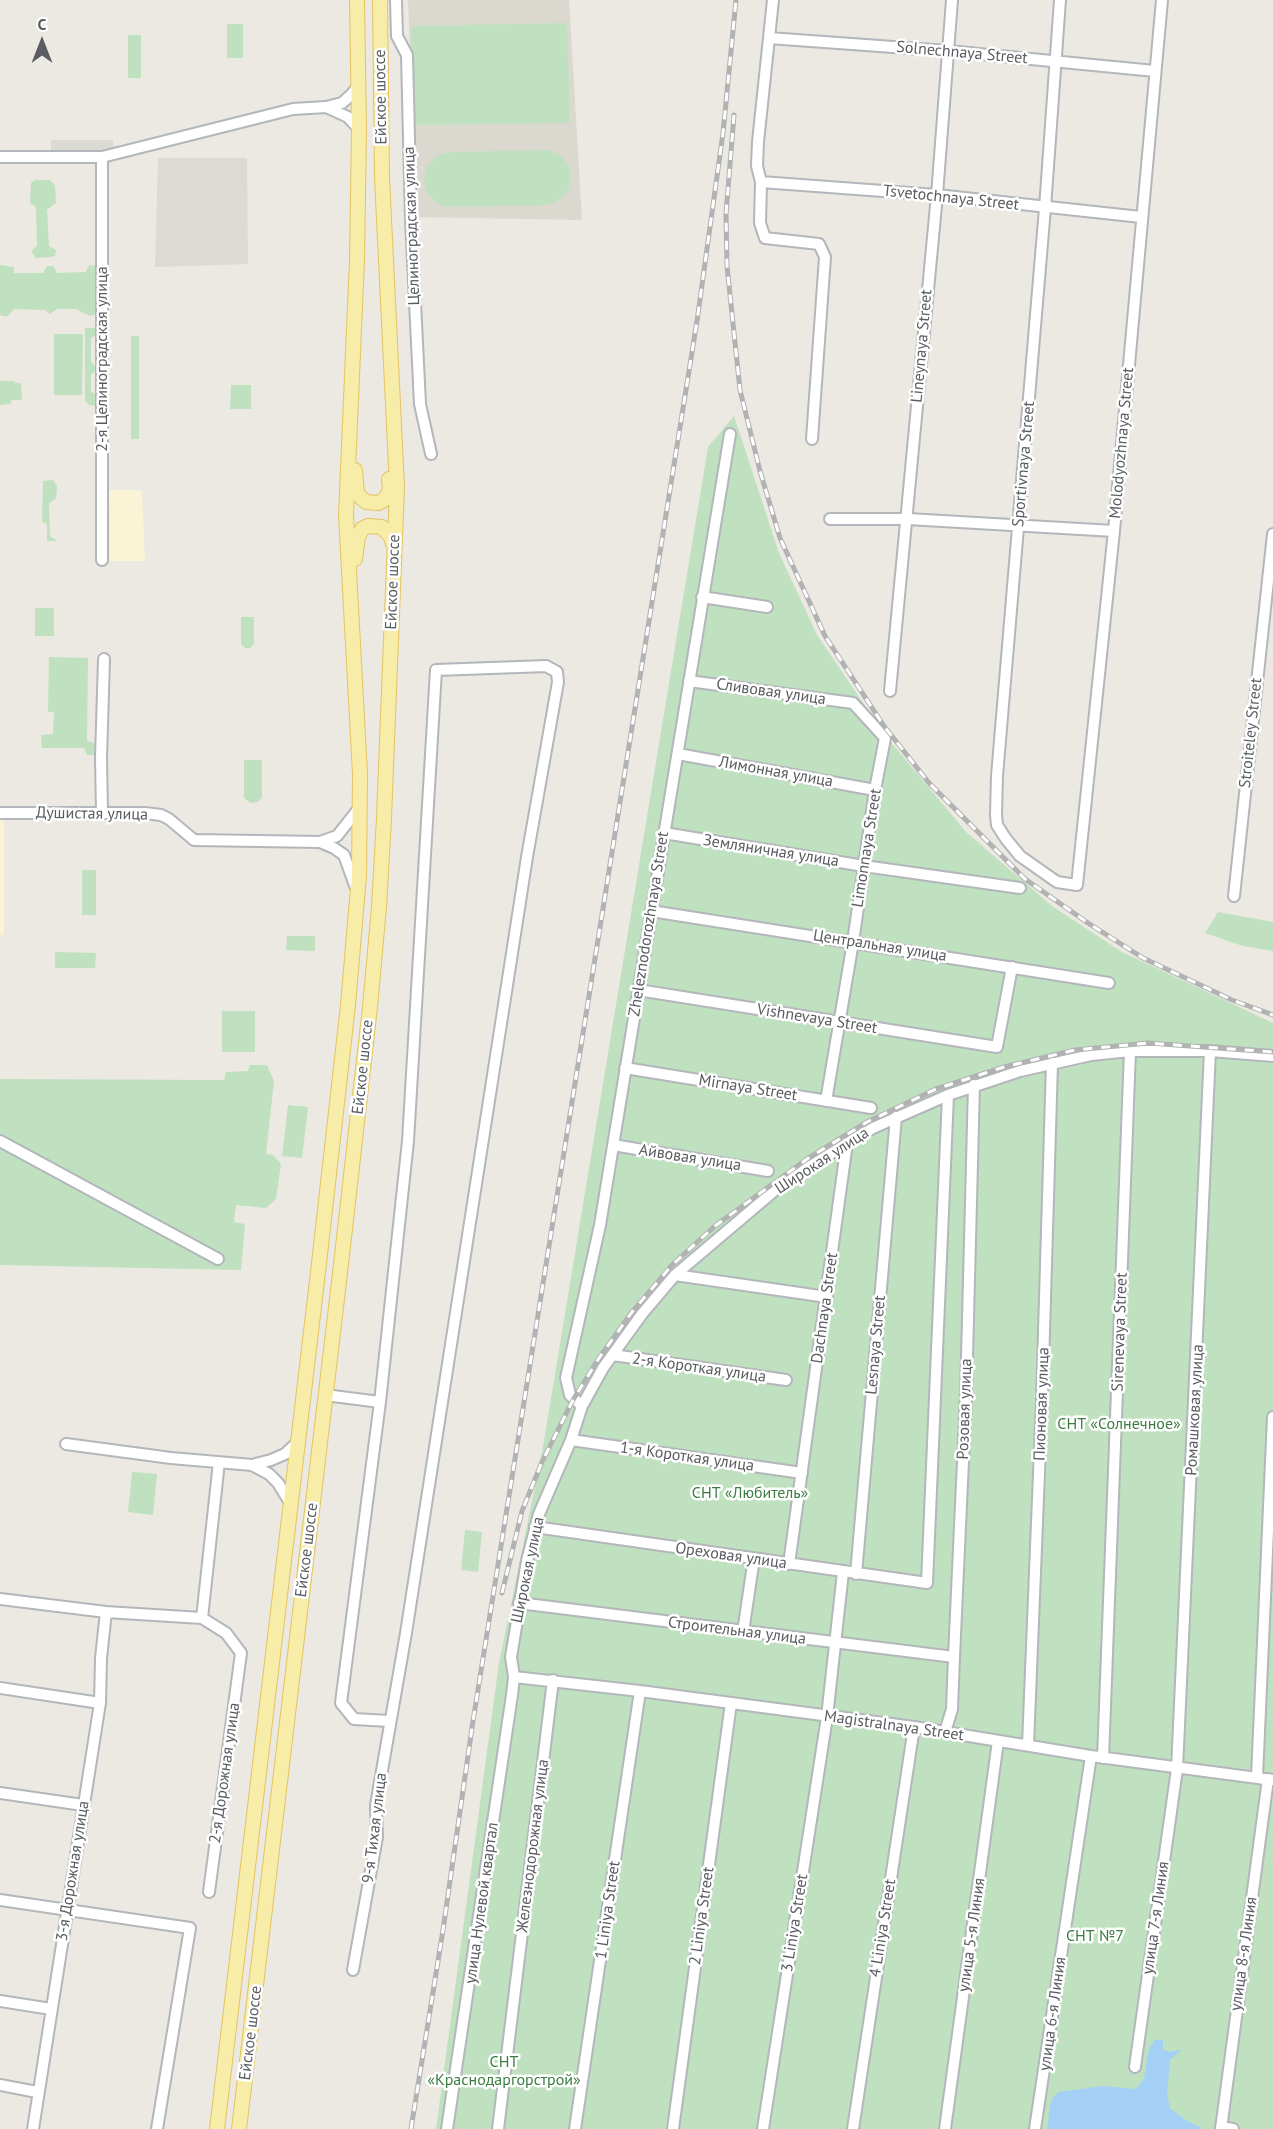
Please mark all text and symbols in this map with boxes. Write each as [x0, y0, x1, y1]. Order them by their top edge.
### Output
north arrow [12, 12, 72, 72]
text: С [38, 14, 46, 34]
street label: Solnechnaya Street [896, 38, 1028, 68]
street label: Ейское шоссе [371, 49, 391, 145]
street label: Целиноградская улица [400, 146, 424, 306]
street label: Tsvetochnaya Street [882, 181, 1020, 215]
street label: 2-я Целиноградская улица [92, 266, 112, 452]
street label: Lineynaya Street [907, 288, 937, 404]
street label: Molodyozhnaya Street [1106, 367, 1138, 519]
street label: Sportivnaya Street [1009, 400, 1039, 528]
street label: Ейское шоссе [382, 534, 404, 630]
street label: Сливовая улица [715, 675, 827, 709]
street label: Stroiteley Street [1236, 677, 1266, 789]
street label: Лимонная улица [717, 753, 835, 791]
street label: Limonnaya Street [848, 787, 886, 909]
street label: Душистая улица [36, 803, 148, 825]
street label: Zheleznodorozhnaya Street [625, 830, 673, 1018]
street label: Земляничная улица [702, 831, 840, 871]
street label: Центральная улица [812, 926, 948, 966]
street label: Vishnevaya Street [755, 1000, 879, 1038]
street label: Ейское шоссе [348, 1019, 378, 1115]
street label: Mirnaya Street [697, 1071, 799, 1105]
street label: Широкая улица [771, 1123, 873, 1199]
street label: Айвовая улица [638, 1140, 742, 1176]
street label: Dachnaya Street [808, 1251, 842, 1365]
street label: Sirenevaya Street [1108, 1272, 1132, 1392]
street label: Lesnaya Street [862, 1295, 890, 1395]
street label: Ромашковая улица [1182, 1344, 1208, 1476]
street label: Пионовая улица [1030, 1347, 1054, 1461]
street label: 2-я Короткая улица [631, 1349, 767, 1387]
street label: Розовая улица [954, 1358, 976, 1460]
park label: СНТ «Солнечное» [1057, 1414, 1181, 1434]
street label: 1-я Короткая улица [619, 1438, 755, 1476]
park label: СНТ «Любитель» [692, 1483, 808, 1503]
street label: Ейское шоссе [292, 1502, 322, 1598]
street label: Широкая улица [507, 1515, 549, 1625]
street label: Ореховая улица [674, 1539, 788, 1573]
street label: Строительная улица [667, 1613, 807, 1649]
street label: 2-я Дорожная улица [206, 1701, 244, 1845]
street label: Magistralnaya Street [823, 1707, 965, 1745]
street label: Железнодорожная улица [513, 1758, 553, 1934]
street label: 9-я Тихая улица [359, 1772, 391, 1884]
street label: 3-я Дорожная улица [52, 1799, 94, 1943]
street label: улица Нулевой квартал [461, 1821, 503, 1985]
street label: 1 Liniya Street [592, 1860, 624, 1960]
street label: улица 7-я Линия [1139, 1860, 1173, 1976]
street label: 2 Liniya Street [686, 1866, 718, 1966]
street label: 3 Liniya Street [778, 1873, 812, 1973]
street label: улица 5-я Линия [954, 1877, 990, 1993]
street label: 4 Liniya Street [866, 1878, 900, 1978]
street label: улица 8-я Линия [1226, 1896, 1262, 2012]
park label: СНТ №7 [1066, 1926, 1124, 1946]
street label: улица 6-я Линия [1035, 1956, 1071, 2072]
street label: Ейское шоссе [236, 1985, 266, 2081]
park label: СНТ «Краснодаргорстрой» [427, 2052, 581, 2090]

